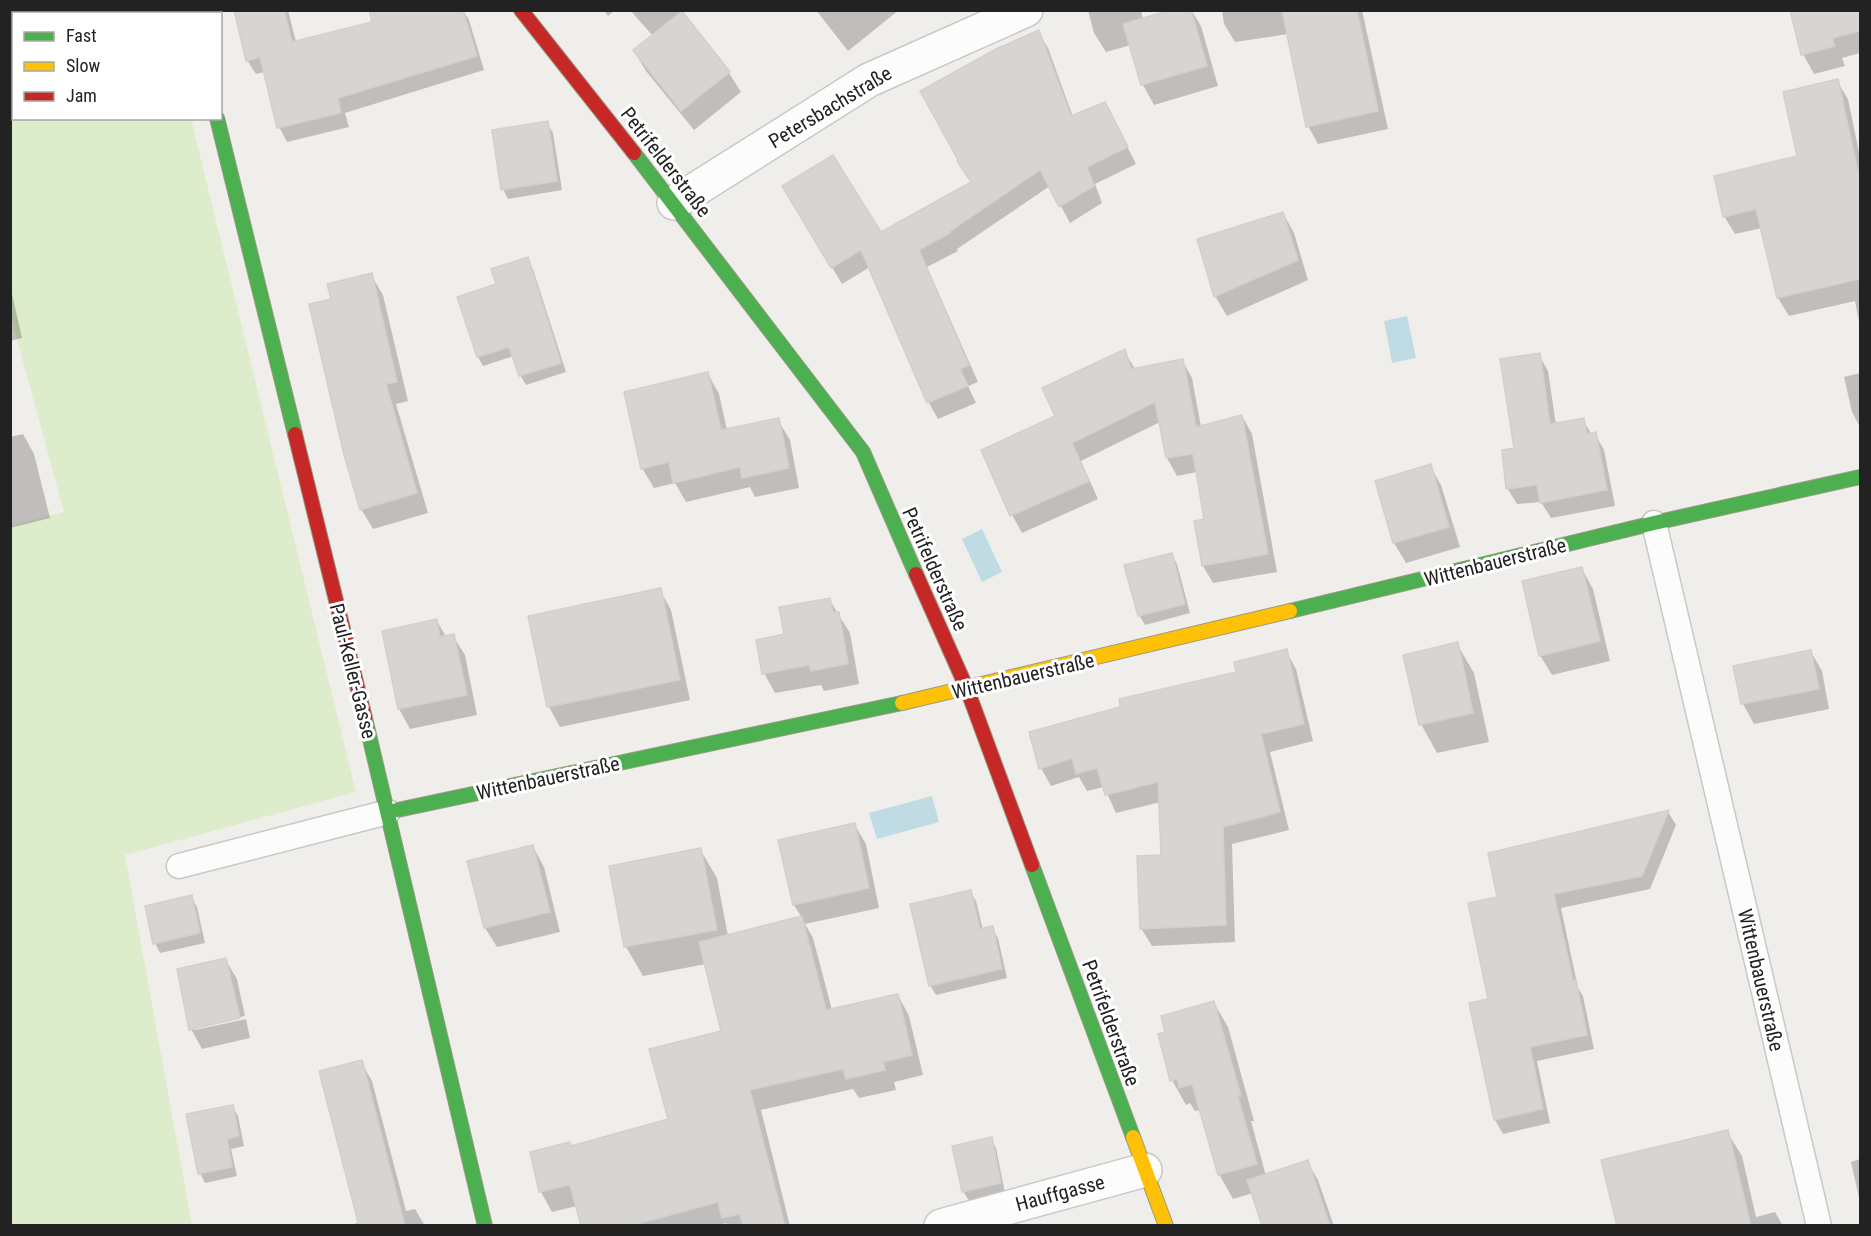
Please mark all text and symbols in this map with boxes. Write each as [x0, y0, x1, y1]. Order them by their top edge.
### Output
legend [12, 12, 222, 120]
text: Fast [66, 25, 97, 46]
text: Slow [66, 55, 101, 76]
street label: Petersbachstraße [764, 61, 896, 153]
text: Jam [66, 85, 97, 106]
street label: Petrifelderstraße [616, 102, 716, 222]
street label: Petrifelderstraße [897, 504, 973, 634]
street label: Wittenbauerstraße [1422, 533, 1568, 591]
street label: Paul-Keller-Gasse [325, 601, 381, 741]
street label: Wittenbauerstraße [949, 648, 1097, 704]
street label: Wittenbauerstraße [474, 751, 622, 805]
street label: Wittenbauerstraße [1733, 906, 1789, 1054]
street label: Petrifelderstraße [1077, 957, 1145, 1089]
street label: Hauffgasse [1013, 1170, 1107, 1216]

